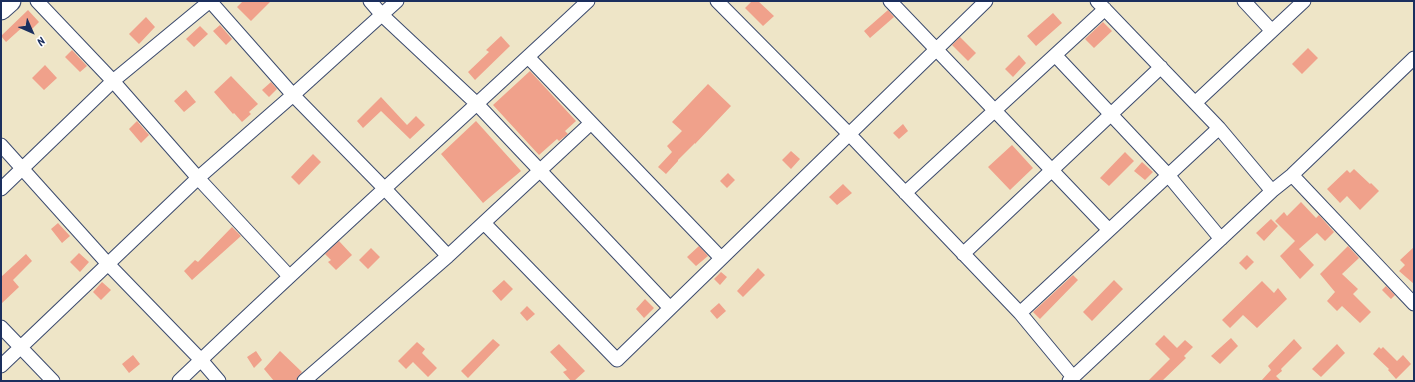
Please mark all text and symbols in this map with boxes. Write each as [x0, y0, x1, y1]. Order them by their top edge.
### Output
north arrow [12, 12, 52, 52]
text: N [32, 32, 49, 49]

